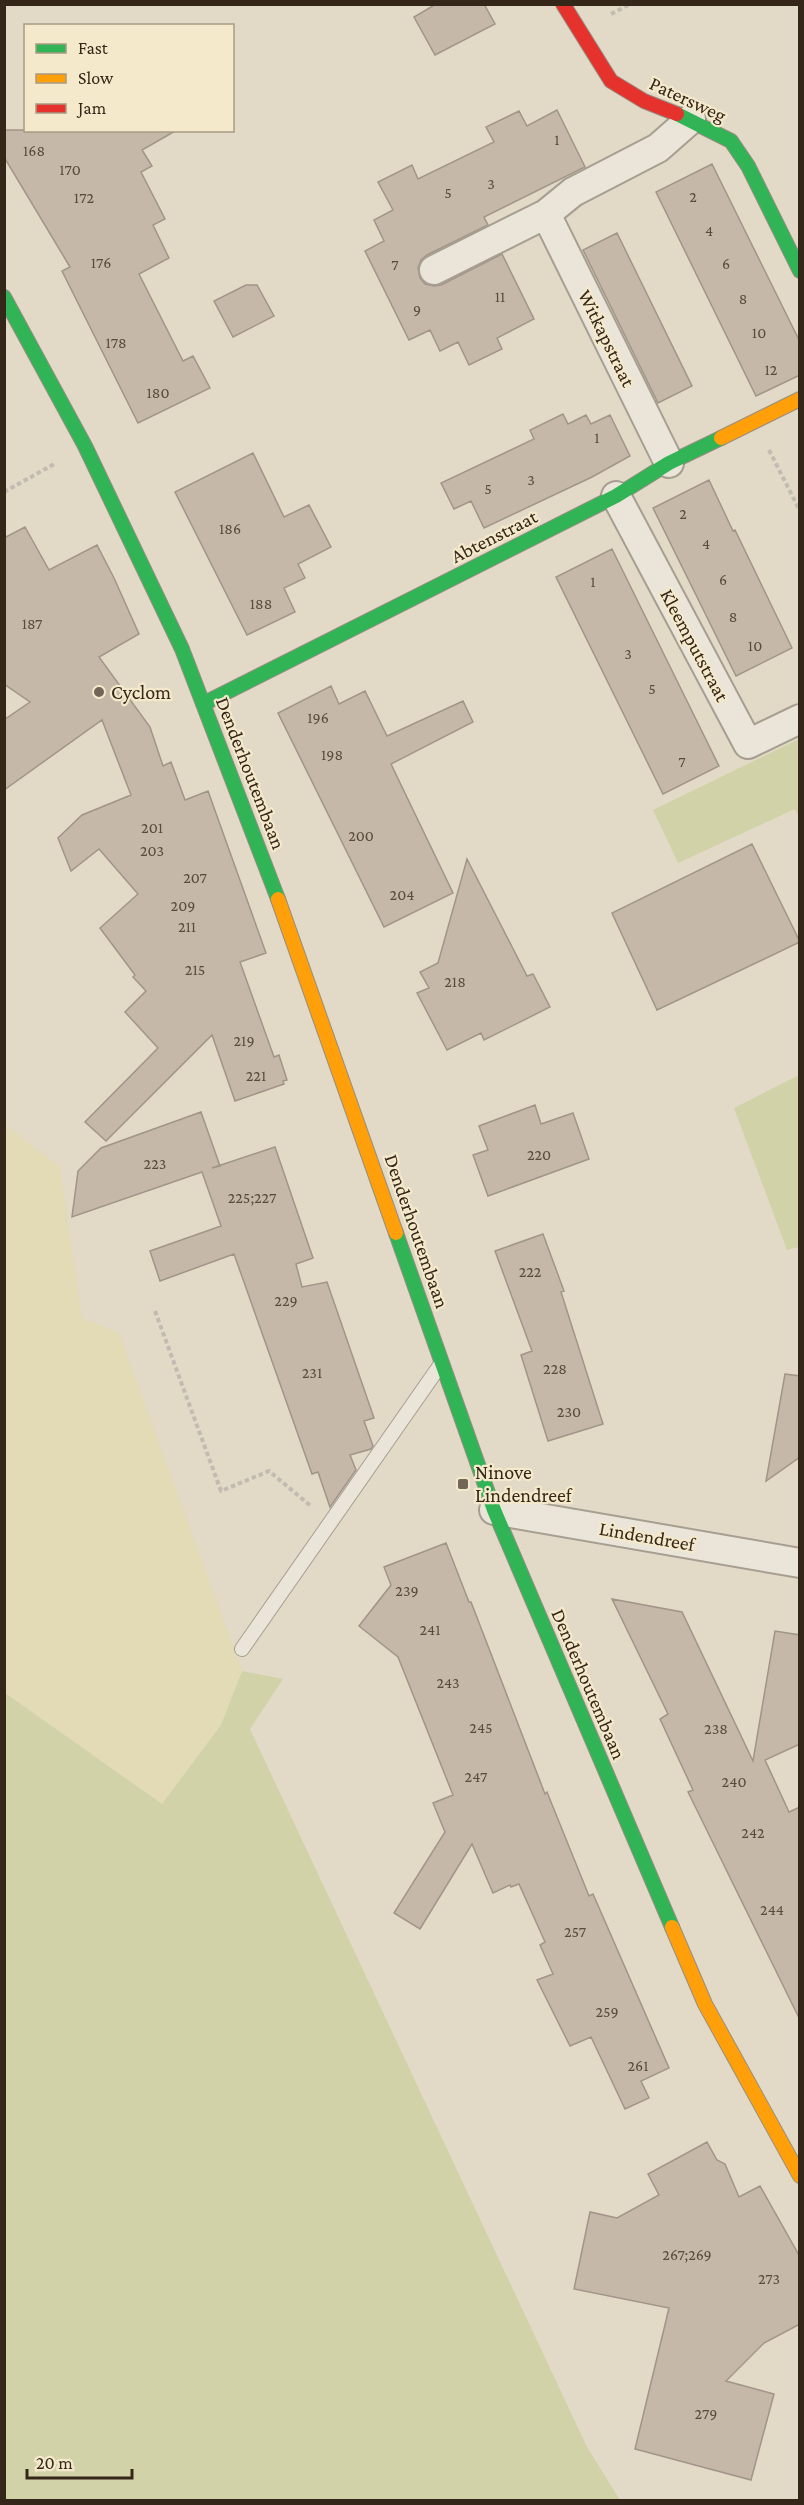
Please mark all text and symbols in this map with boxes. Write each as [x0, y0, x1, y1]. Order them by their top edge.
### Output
legend [24, 24, 234, 132]
text: Fast [78, 38, 109, 58]
text: Slow [78, 68, 114, 88]
street label: Patersweg [646, 72, 730, 127]
text: Jam [76, 98, 107, 118]
house number: 1 [554, 131, 560, 148]
house number: 168 [23, 142, 45, 159]
house number: 170 [59, 161, 81, 178]
house number: 3 [487, 175, 495, 192]
house number: 5 [444, 184, 452, 201]
house number: 2 [689, 188, 697, 205]
house number: 172 [74, 189, 95, 206]
house number: 4 [705, 222, 713, 239]
house number: 176 [91, 254, 111, 271]
house number: 6 [722, 255, 730, 272]
house number: 7 [391, 256, 399, 273]
street label: Witkapstraat [573, 286, 640, 391]
house number: 11 [495, 288, 505, 305]
house number: 8 [739, 290, 747, 307]
house number: 9 [413, 301, 421, 318]
house number: 10 [752, 324, 766, 341]
house number: 178 [105, 334, 127, 351]
house number: 12 [765, 361, 778, 378]
house number: 180 [147, 384, 169, 401]
house number: 1 [594, 429, 600, 446]
house number: 3 [527, 471, 535, 488]
house number: 5 [484, 480, 492, 497]
street label: Abtenstraat [447, 505, 541, 567]
house number: 2 [679, 505, 687, 522]
house number: 186 [219, 520, 241, 537]
house number: 4 [702, 535, 710, 552]
house number: 6 [719, 571, 727, 588]
house number: 1 [590, 573, 596, 590]
street label: Kleemputstraat [655, 585, 734, 706]
house number: 188 [250, 595, 272, 612]
house number: 8 [729, 608, 737, 625]
house number: 187 [22, 615, 43, 632]
house number: 10 [748, 637, 762, 654]
house number: 3 [624, 645, 632, 662]
house number: 5 [648, 680, 656, 697]
place label: Cyclom [111, 681, 171, 704]
marker: Cyclom [92, 685, 106, 699]
street label: Denderhoutembaan [212, 694, 290, 852]
house number: 196 [307, 709, 329, 726]
house number: 198 [321, 746, 343, 763]
house number: 7 [678, 753, 686, 770]
house number: 201 [141, 819, 163, 836]
house number: 200 [348, 827, 374, 844]
house number: 203 [140, 842, 164, 859]
house number: 207 [183, 869, 207, 886]
house number: 204 [390, 886, 414, 903]
house number: 209 [171, 897, 195, 914]
house number: 211 [178, 918, 196, 935]
house number: 215 [185, 961, 205, 978]
house number: 218 [444, 973, 466, 990]
house number: 219 [233, 1032, 255, 1049]
house number: 221 [246, 1067, 266, 1084]
house number: 220 [527, 1146, 551, 1163]
street label: Denderhoutembaan [380, 1151, 454, 1311]
house number: 223 [144, 1155, 166, 1172]
house number: 225;227 [228, 1189, 277, 1207]
house number: 222 [519, 1263, 542, 1280]
house number: 229 [274, 1292, 298, 1309]
house number: 228 [543, 1360, 567, 1377]
house number: 231 [302, 1364, 322, 1381]
house number: 230 [557, 1403, 581, 1420]
place label: Ninove Lindendreef [475, 1461, 573, 1506]
marker: Ninove Lindendreef [456, 1477, 470, 1491]
street label: Lindendreef [597, 1517, 698, 1555]
house number: 239 [395, 1582, 419, 1599]
street label: Denderhoutembaan [547, 1605, 631, 1763]
house number: 241 [419, 1621, 441, 1638]
house number: 243 [436, 1674, 460, 1691]
house number: 245 [469, 1719, 493, 1736]
house number: 238 [704, 1720, 728, 1737]
house number: 247 [465, 1768, 488, 1785]
house number: 240 [722, 1773, 746, 1790]
house number: 242 [741, 1824, 765, 1841]
house number: 244 [760, 1901, 784, 1918]
house number: 257 [564, 1923, 587, 1940]
house number: 259 [595, 2003, 619, 2020]
house number: 261 [627, 2057, 649, 2074]
house number: 267;269 [662, 2246, 712, 2264]
house number: 273 [758, 2270, 780, 2287]
house number: 279 [695, 2405, 717, 2422]
scale bar [27, 2442, 132, 2480]
text: 20 m [36, 2453, 73, 2473]

